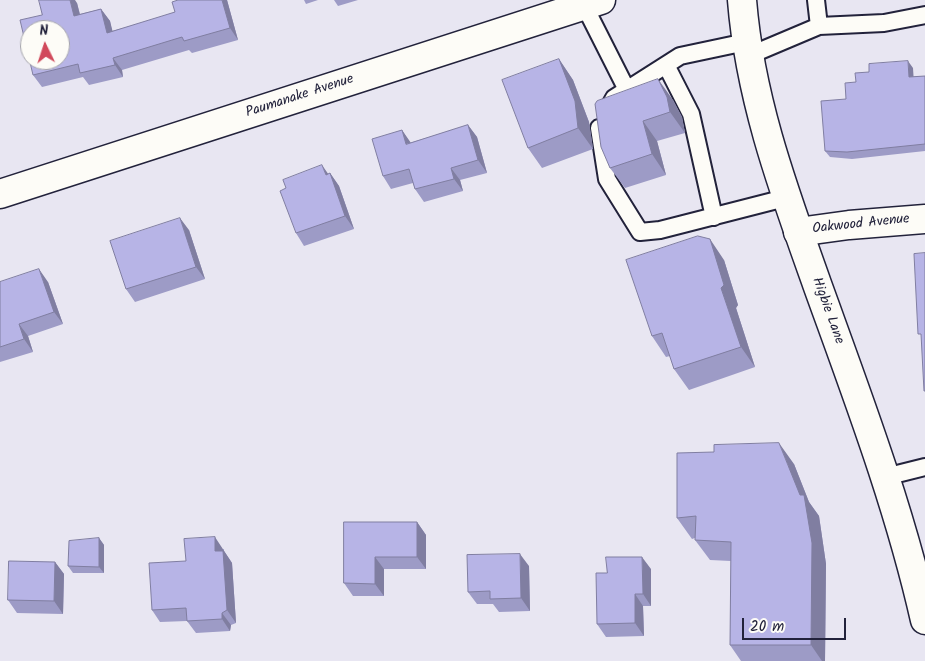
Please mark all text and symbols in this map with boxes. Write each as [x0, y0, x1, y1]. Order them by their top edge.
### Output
north arrow [20, 20, 70, 70]
text: N [39, 20, 49, 42]
street label: Paumanake Avenue [244, 72, 356, 122]
street label: Oakwood Avenue [812, 212, 910, 238]
street label: Higbie Lane [807, 275, 847, 347]
scale bar [745, 608, 849, 640]
text: 20 m [750, 615, 784, 639]

